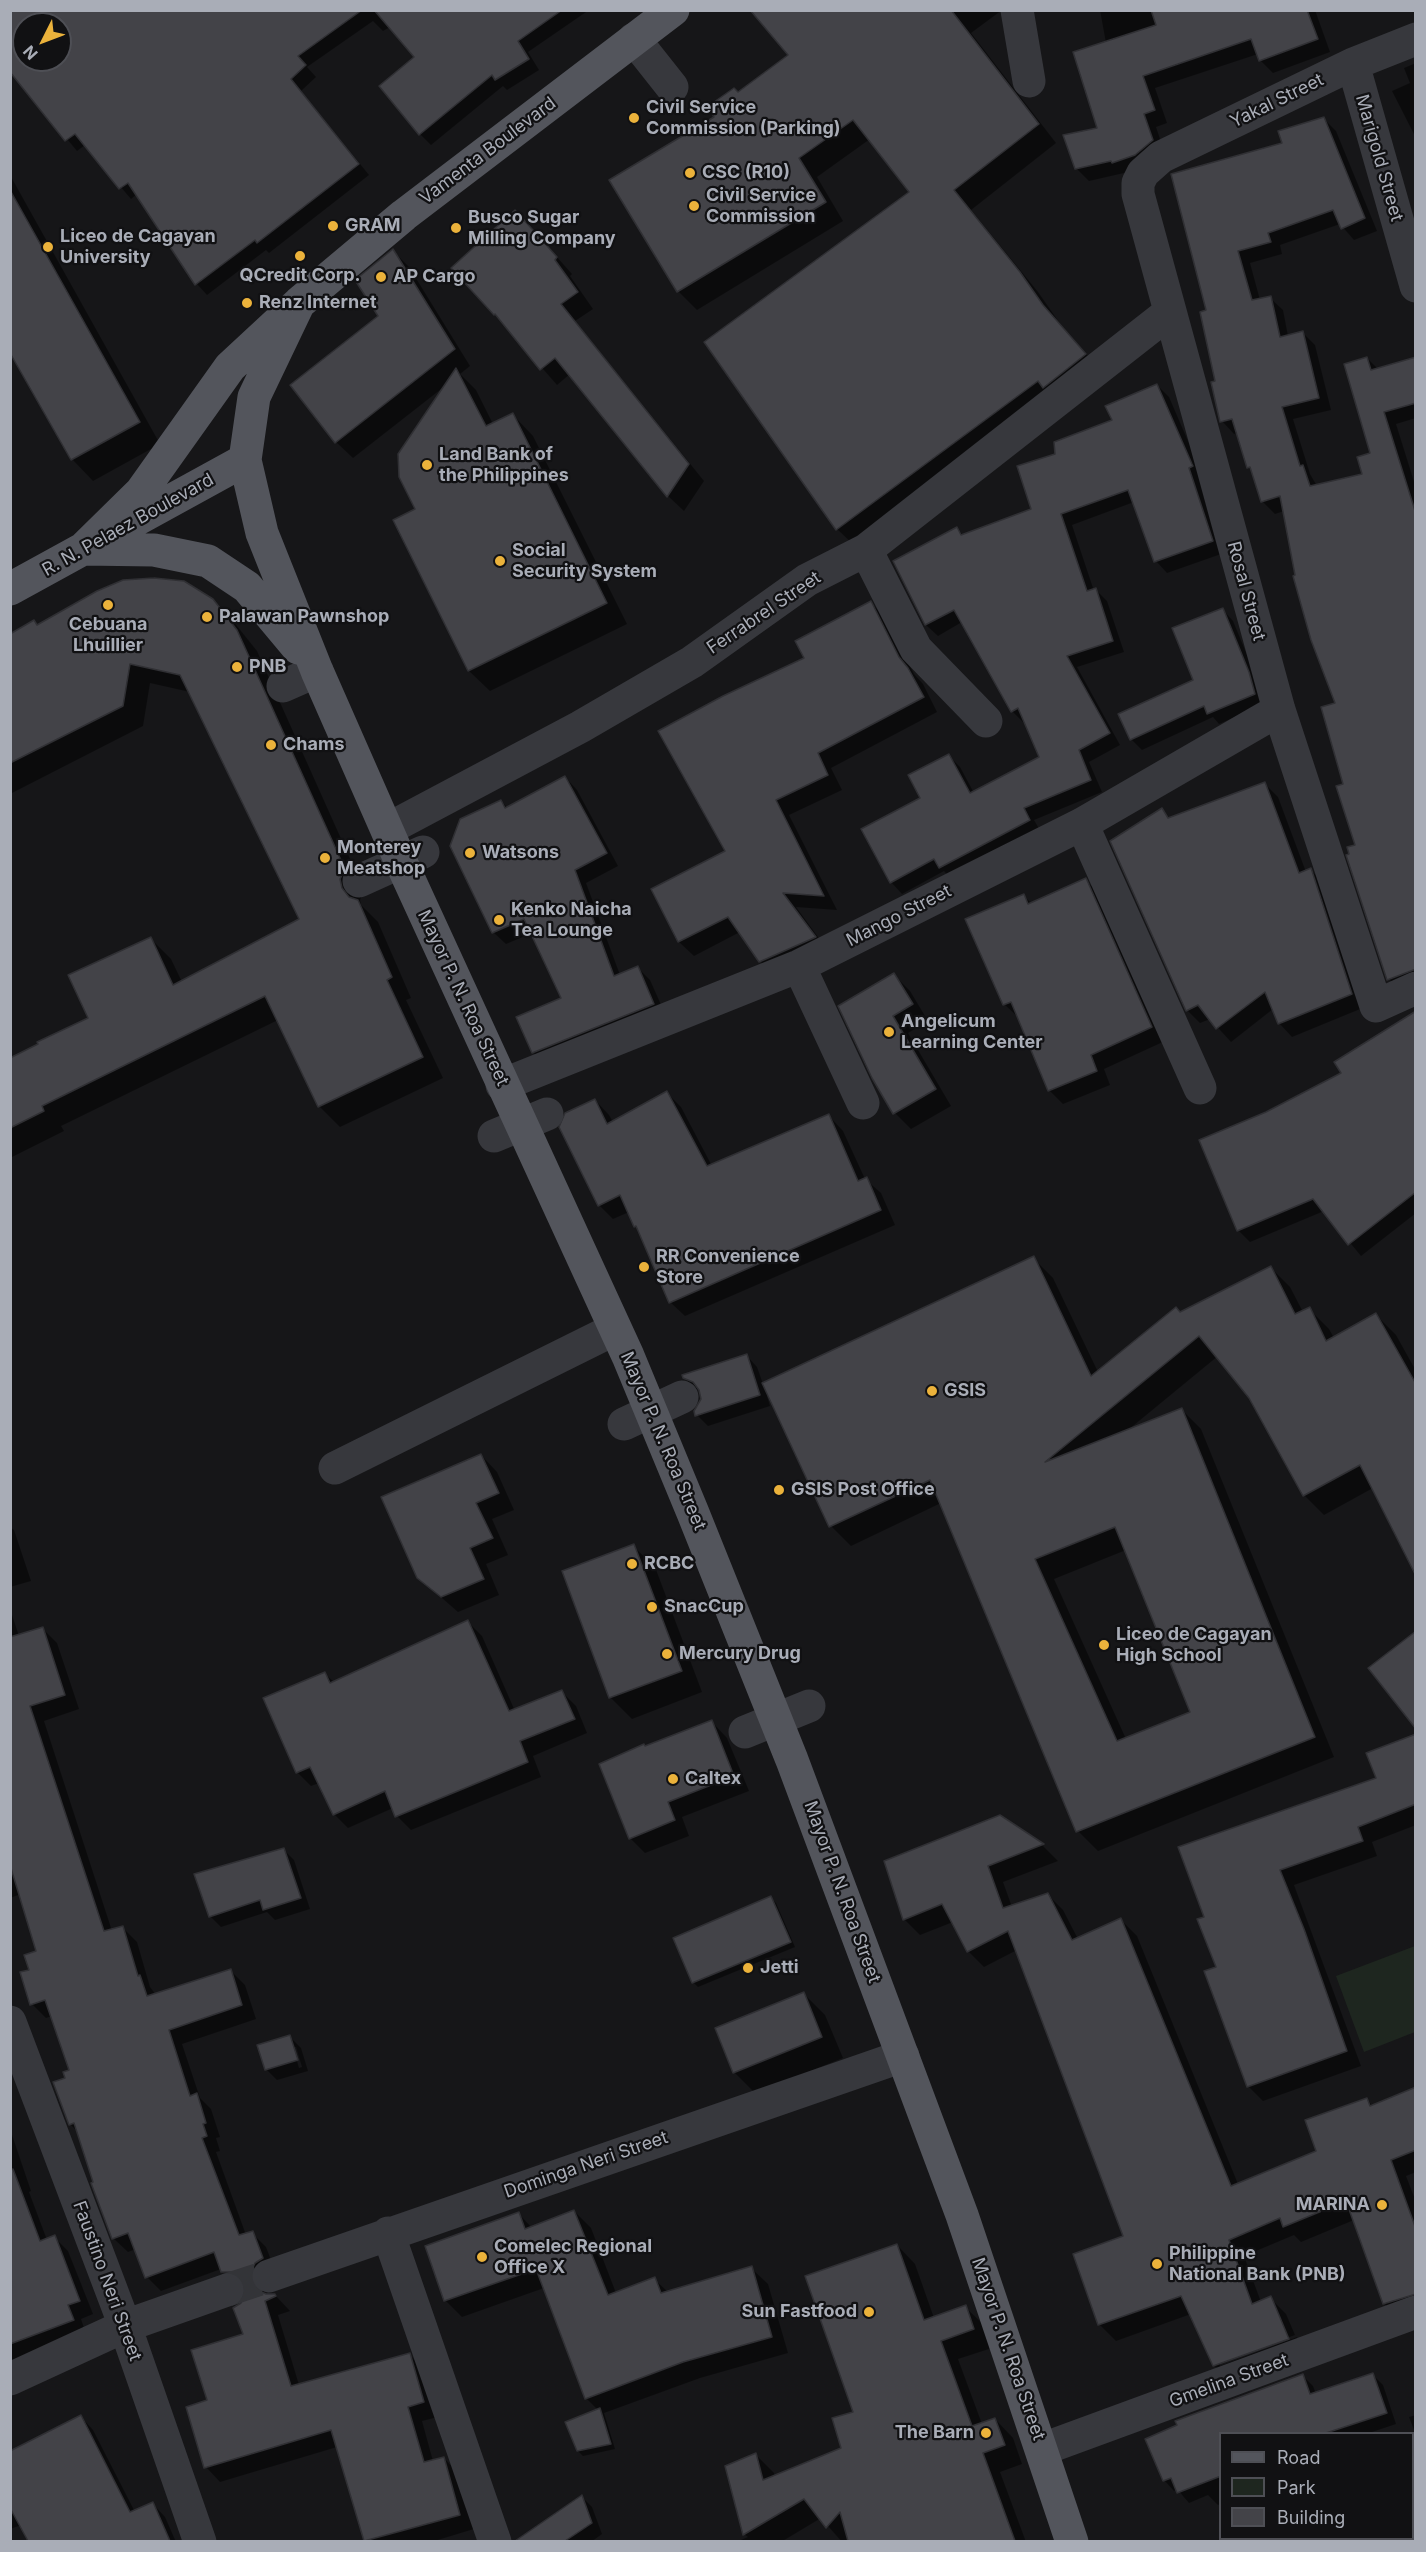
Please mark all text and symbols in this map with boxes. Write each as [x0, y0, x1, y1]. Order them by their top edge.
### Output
north arrow [12, 12, 72, 72]
text: N [19, 41, 42, 64]
street label: Yakal Street [1227, 69, 1327, 133]
street label: Marigold Street [1351, 92, 1407, 224]
street label: Vamenta Boulevard [416, 93, 560, 209]
place label: Civil Service Commission (Parking) [646, 97, 841, 140]
marker: Civil Service Commission (Parking) [627, 111, 641, 125]
place label: CSC (R10) [702, 162, 790, 184]
marker: CSC (R10) [683, 166, 697, 180]
place label: Civil Service Commission [706, 185, 816, 228]
marker: Civil Service Commission [687, 199, 701, 213]
place label: Busco Sugar Milling Company [468, 207, 616, 250]
place label: GRAM [345, 215, 401, 237]
marker: GRAM [326, 219, 340, 233]
marker: Busco Sugar Milling Company [449, 221, 463, 235]
place label: Liceo de Cagayan University [60, 226, 216, 268]
marker: Liceo de Cagayan University [41, 240, 55, 254]
marker: QCredit Corp. [293, 249, 307, 263]
place label: QCredit Corp. [239, 265, 361, 287]
place label: AP Cargo [393, 266, 475, 288]
marker: AP Cargo [374, 270, 388, 284]
place label: Renz Internet [259, 292, 376, 314]
marker: Renz Internet [240, 296, 254, 310]
place label: Land Bank of the Philippines [439, 444, 569, 486]
marker: Land Bank of the Philippines [420, 458, 434, 472]
street label: R. N. Pelaez Boulevard [39, 469, 217, 581]
street label: Rosal Street [1222, 539, 1270, 643]
place label: Social Security System [512, 540, 657, 582]
marker: Social Security System [493, 554, 507, 568]
street label: Ferrabrel Street [703, 567, 825, 659]
marker: Cebuana Lhuillier [101, 598, 115, 612]
place label: Palawan Pawnshop [219, 606, 389, 628]
marker: Palawan Pawnshop [200, 610, 214, 624]
place label: Cebuana Lhuillier [69, 614, 147, 656]
place label: PNB [249, 656, 286, 678]
marker: PNB [230, 660, 244, 674]
place label: Chams [283, 734, 344, 756]
marker: Chams [264, 738, 278, 752]
place label: Monterey Meatshop [337, 837, 425, 880]
place label: Watsons [482, 842, 559, 864]
marker: Watsons [463, 846, 477, 860]
marker: Monterey Meatshop [318, 851, 332, 865]
street label: Mango Street [843, 880, 955, 952]
place label: Kenko Naicha Tea Lounge [511, 899, 632, 942]
street label: Mayor P. N. Roa Street [413, 907, 513, 1089]
marker: Kenko Naicha Tea Lounge [492, 913, 506, 927]
place label: Angelicum Learning Center [901, 1011, 1043, 1054]
marker: Angelicum Learning Center [882, 1025, 896, 1039]
place label: RR Convenience Store [656, 1246, 800, 1288]
marker: RR Convenience Store [637, 1260, 651, 1274]
street label: Mayor P. N. Roa Street [616, 1349, 710, 1533]
place label: GSIS [944, 1380, 986, 1402]
marker: GSIS [925, 1384, 939, 1398]
place label: GSIS Post Office [791, 1479, 935, 1501]
marker: GSIS Post Office [772, 1483, 786, 1497]
place label: RCBC [644, 1553, 694, 1575]
marker: RCBC [625, 1557, 639, 1571]
place label: SnacCup [664, 1596, 744, 1618]
marker: SnacCup [645, 1600, 659, 1614]
place label: Liceo de Cagayan High School [1116, 1624, 1272, 1666]
marker: Liceo de Cagayan High School [1097, 1638, 1111, 1652]
place label: Mercury Drug [679, 1643, 801, 1665]
marker: Mercury Drug [660, 1647, 674, 1661]
place label: Caltex [685, 1768, 741, 1790]
marker: Caltex [666, 1772, 680, 1786]
street label: Mayor P. N. Roa Street [799, 1798, 885, 1986]
place label: Jetti [760, 1957, 799, 1979]
marker: Jetti [741, 1961, 755, 1975]
street label: Dominga Neri Street [501, 2127, 671, 2203]
place label: MARINA [1296, 2194, 1370, 2216]
street label: Faustino Neri Street [68, 2198, 146, 2364]
marker: MARINA [1375, 2198, 1389, 2212]
place label: Comelec Regional Office Ⅹ [494, 2236, 652, 2278]
place label: Philippine National Bank (PNB) [1169, 2243, 1346, 2286]
marker: Comelec Regional Office Ⅹ [475, 2250, 489, 2264]
street label: Mayor P. N. Roa Street [967, 2255, 1049, 2443]
marker: Philippine National Bank (PNB) [1150, 2257, 1164, 2271]
place label: Sun Fastfood [742, 2301, 857, 2323]
marker: Sun Fastfood [862, 2305, 876, 2319]
street label: Gmelina Street [1167, 2349, 1291, 2413]
place label: The Barn [895, 2422, 974, 2444]
marker: The Barn [979, 2426, 993, 2440]
legend [1219, 2432, 1414, 2540]
text: Road [1277, 2447, 1320, 2468]
text: Park [1277, 2477, 1316, 2498]
text: Building [1277, 2507, 1345, 2528]

